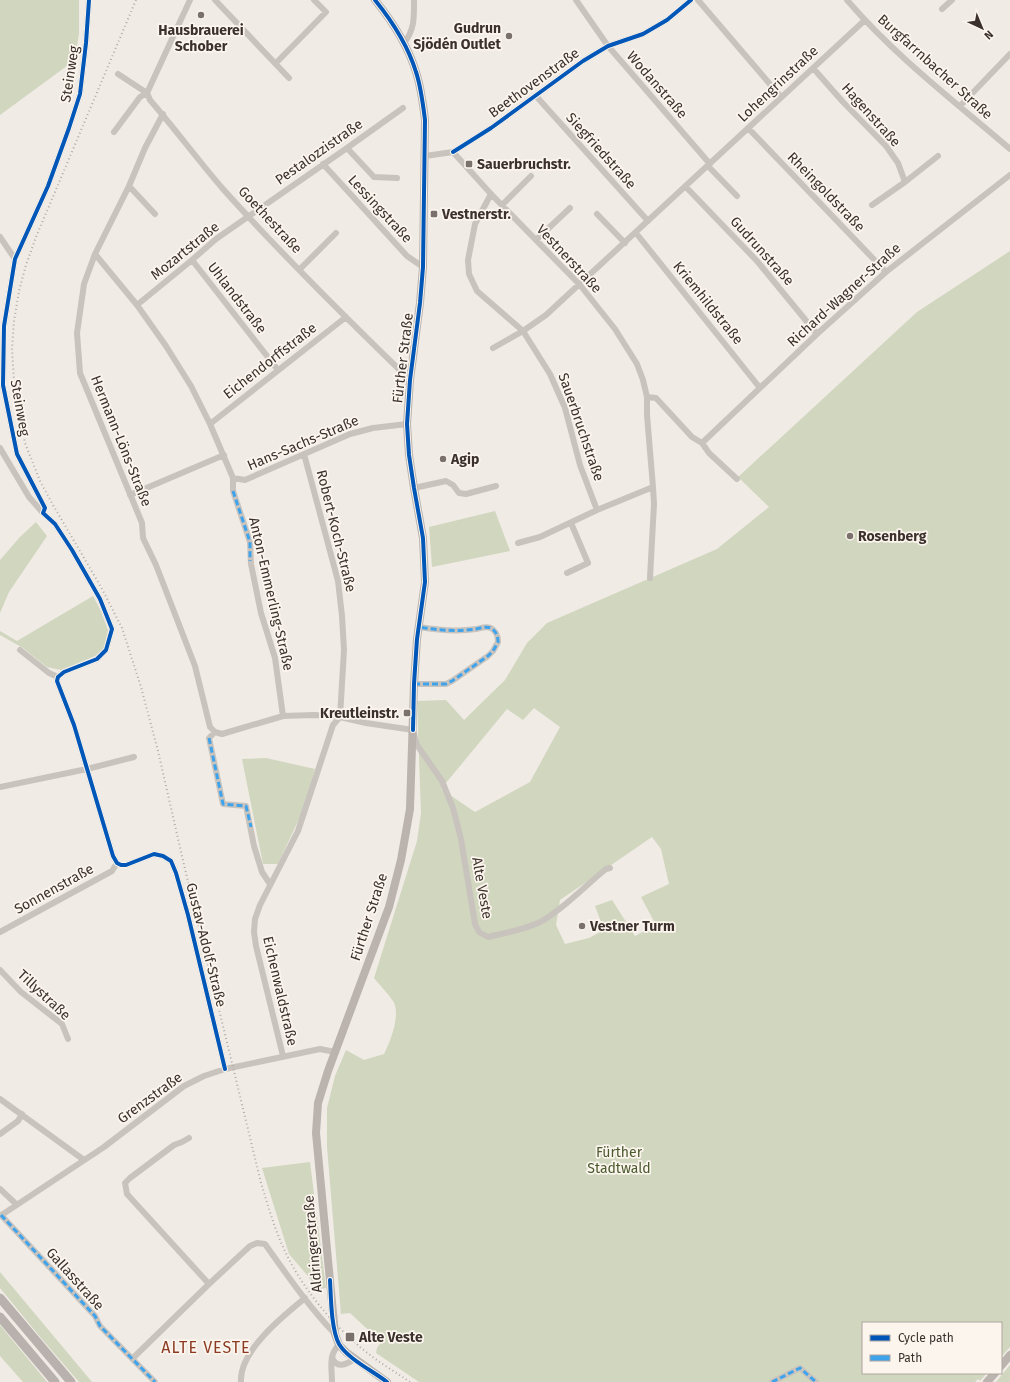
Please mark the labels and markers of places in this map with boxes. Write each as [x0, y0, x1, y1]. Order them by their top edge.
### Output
marker: Hausbrauerei Schober [196, 10, 206, 20]
place label: Gudrun Sjödén Outlet [413, 20, 502, 53]
place label: Hausbrauerei Schober [158, 22, 244, 55]
marker: Gudrun Sjödén Outlet [504, 31, 514, 41]
place label: Sauerbruchstr. [477, 156, 571, 173]
marker: Sauerbruchstr. [464, 159, 474, 169]
place label: Vestnerstr. [441, 206, 511, 223]
marker: Vestnerstr. [429, 209, 439, 219]
place label: Agip [450, 451, 479, 468]
marker: Agip [438, 454, 448, 464]
place label: Rosenberg [858, 528, 927, 545]
marker: Rosenberg [845, 531, 855, 541]
place label: Kreutleinstr. [320, 705, 399, 722]
marker: Kreutleinstr. [402, 708, 412, 718]
place label: Vestner Turm [589, 918, 675, 935]
marker: Vestner Turm [577, 921, 587, 931]
place label: Alte Veste [358, 1329, 423, 1346]
marker: Alte Veste [344, 1331, 356, 1343]

